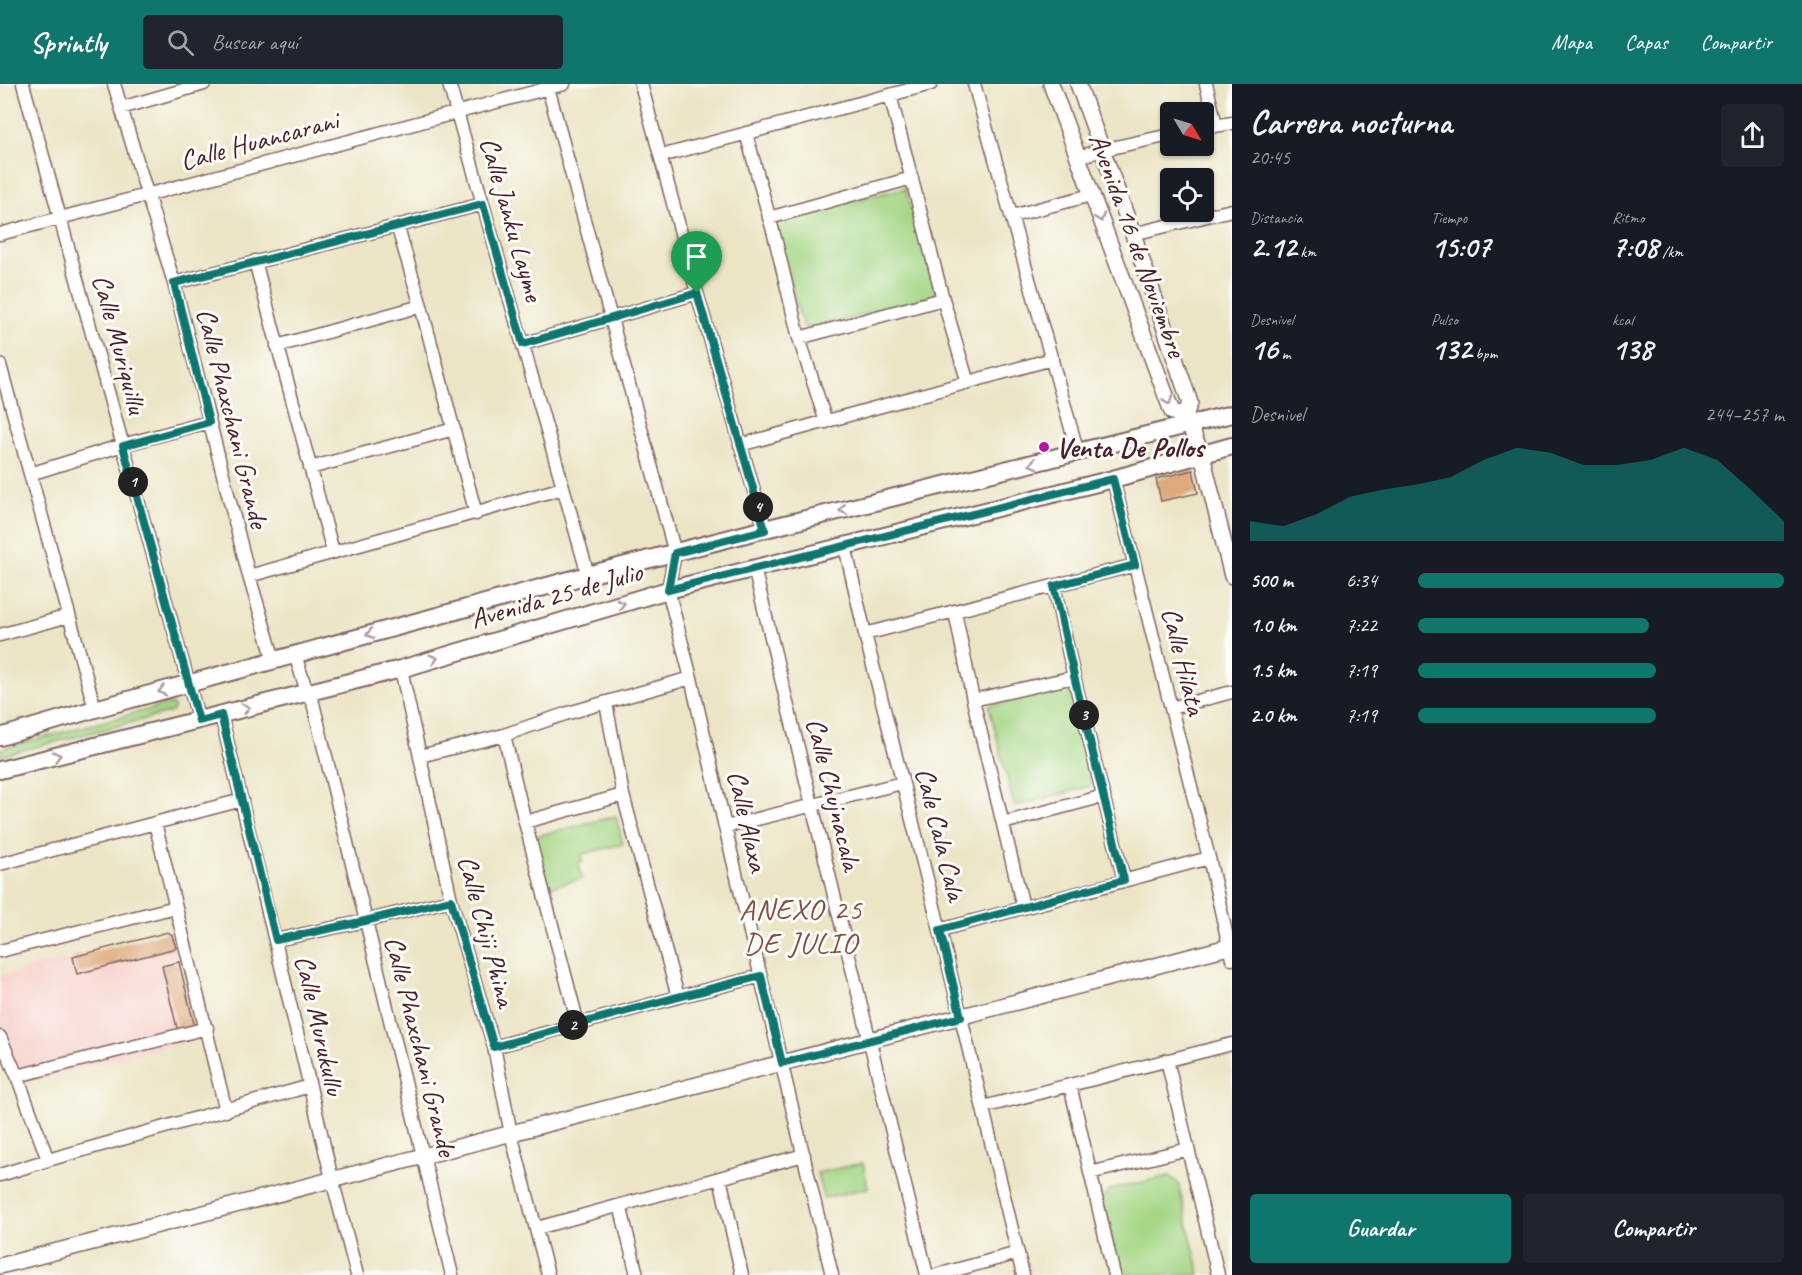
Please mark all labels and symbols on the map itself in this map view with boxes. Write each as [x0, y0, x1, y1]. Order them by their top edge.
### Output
street label: Calle Huancarani [176, 101, 346, 178]
north arrow [1160, 102, 1214, 156]
street label: Avenida 16 de Noviembre [1081, 128, 1195, 363]
street label: Calle Janku Layme [472, 133, 553, 307]
one-way arrow [1092, 212, 1105, 223]
pin [671, 231, 722, 293]
street label: Calle Muriquillu [85, 271, 156, 419]
street label: Calle Phaxchani Grande [189, 305, 278, 533]
one-way arrow [1160, 395, 1173, 406]
place label: Venta De Pollos [1056, 430, 1207, 465]
marker: Venta De Pollos [1037, 440, 1051, 454]
one-way arrow [1028, 456, 1038, 469]
pin: 1 [118, 467, 148, 497]
pin: 4 [743, 492, 773, 522]
one-way arrow [838, 503, 848, 516]
street label: Avenida 25 de Julio [466, 553, 648, 636]
one-way arrow [616, 599, 626, 611]
street label: Calle Hilata [1154, 604, 1215, 720]
one-way arrow [365, 627, 376, 639]
one-way arrow [429, 654, 439, 666]
one-way arrow [157, 684, 168, 696]
pin: 3 [1069, 700, 1099, 730]
one-way arrow [241, 703, 251, 716]
street label: Calle Chujnacala [798, 714, 870, 876]
one-way arrow [52, 751, 62, 764]
street label: Cale Cala Cala [908, 764, 975, 907]
street label: Calle Alaxa [719, 767, 777, 877]
street label: Calle Chiji Phina [450, 852, 525, 1013]
district label: ANEXO 25 DE JULIO [739, 890, 863, 962]
street label: Calle Phaxchani Grande [377, 933, 466, 1161]
street label: Calle Murukullu [287, 952, 353, 1100]
pin: 2 [558, 1010, 588, 1040]

